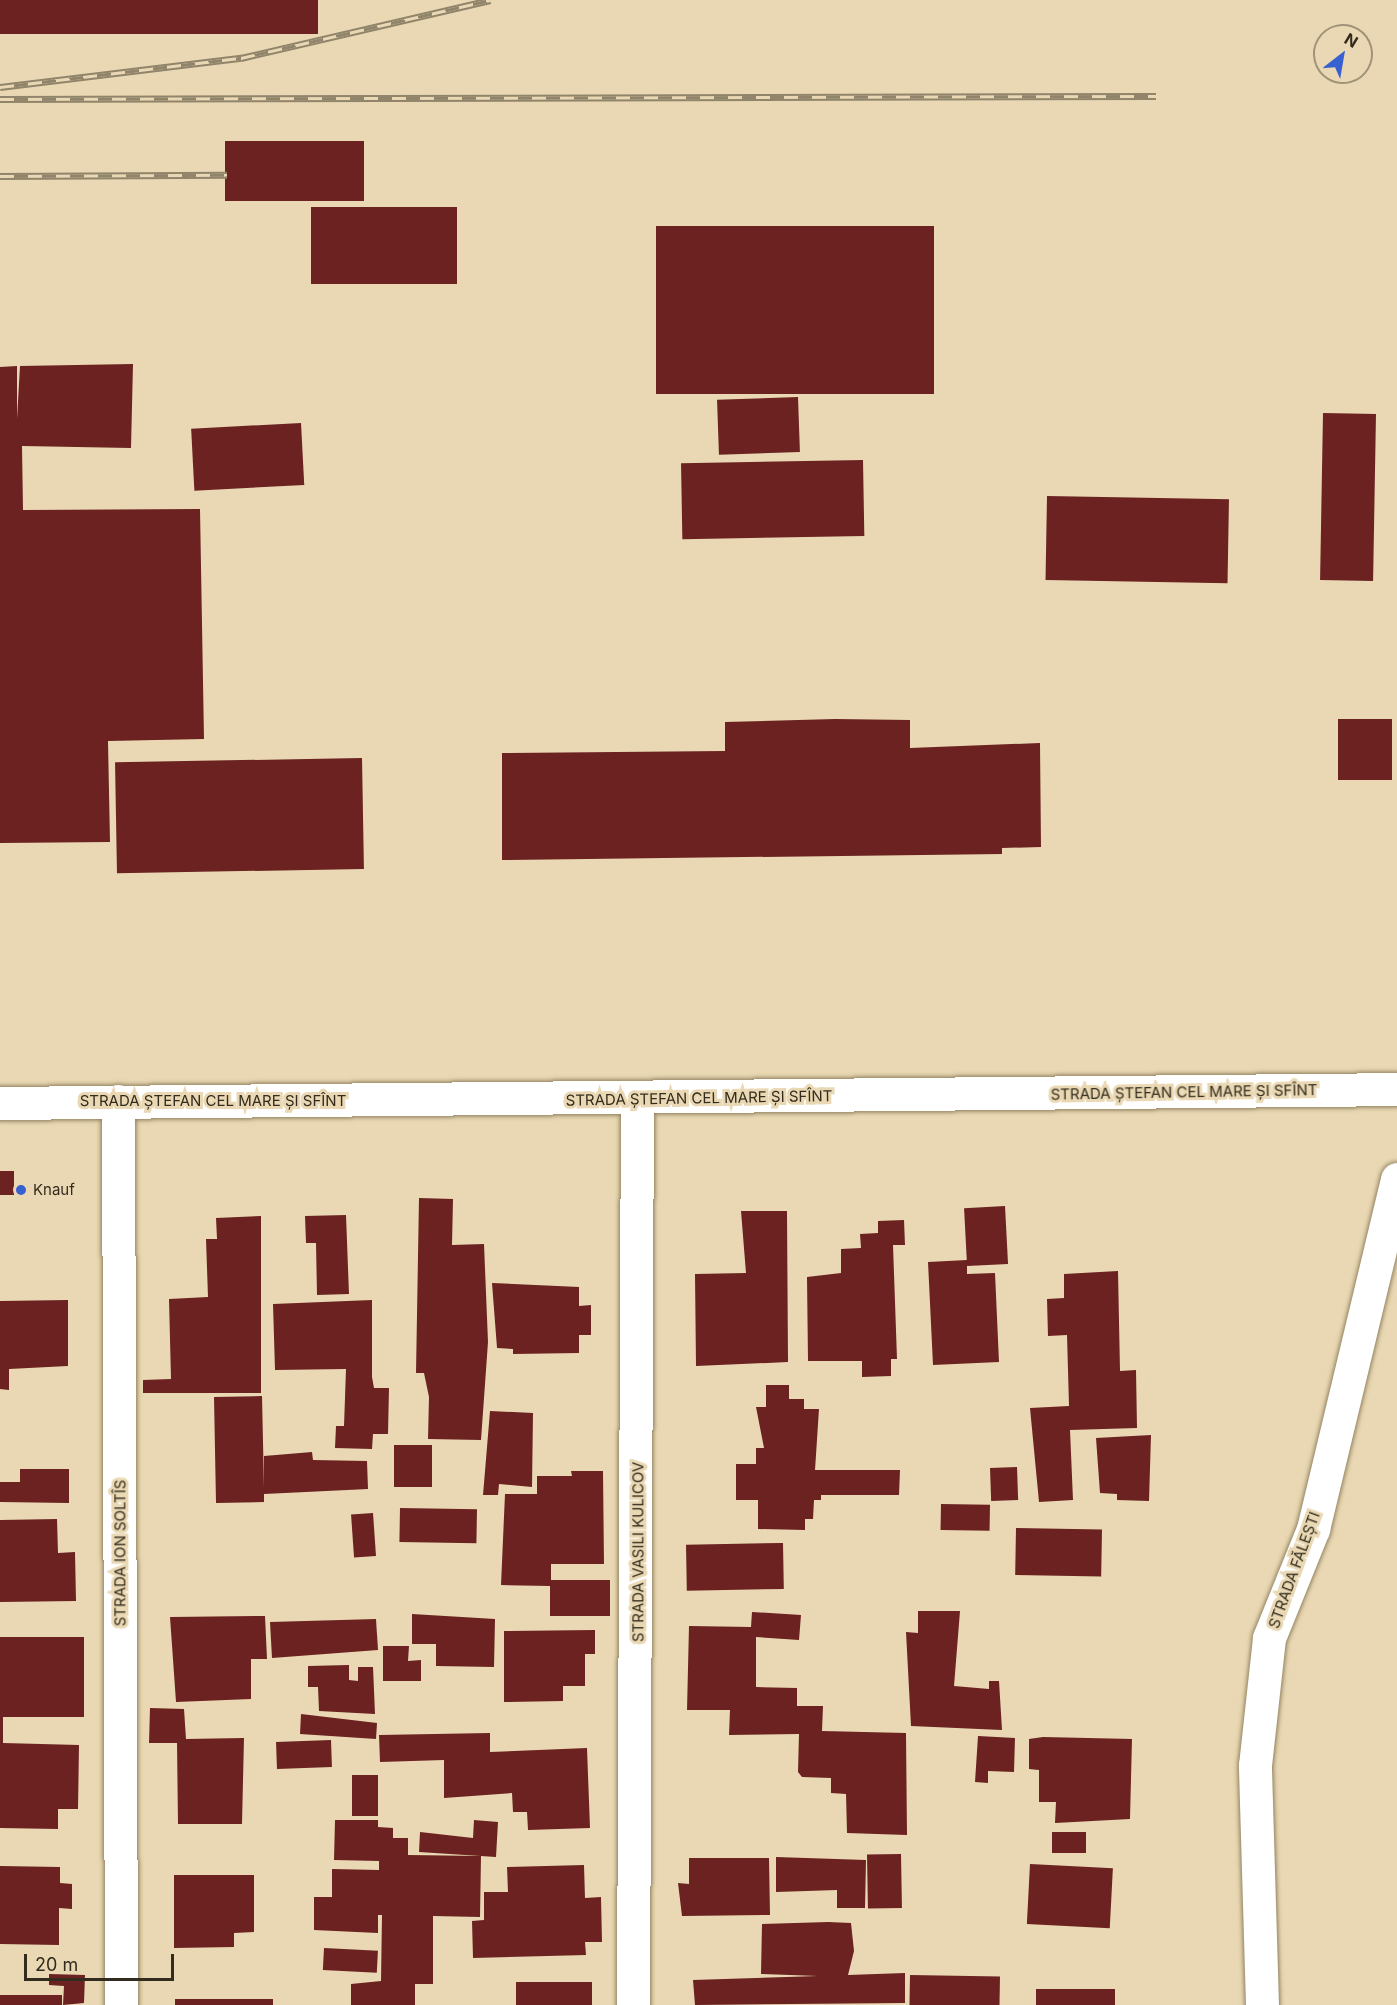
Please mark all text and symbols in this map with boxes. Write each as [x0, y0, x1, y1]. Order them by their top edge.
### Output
north arrow [1313, 24, 1373, 84]
text: N [1341, 29, 1362, 52]
street label: STRADA ȘTEFAN CEL MARE ȘI SFÎNT [1051, 1081, 1317, 1103]
street label: STRADA ȘTEFAN CEL MARE ȘI SFÎNT [566, 1087, 832, 1109]
street label: STRADA ȘTEFAN CEL MARE ȘI SFÎNT [80, 1092, 346, 1110]
place label: Knauf [33, 1181, 75, 1199]
marker: Knauf [14, 1183, 28, 1197]
street label: STRADA VASILI KULICOV [629, 1462, 647, 1642]
street label: STRADA ION SOLTÎS [111, 1480, 129, 1626]
street label: STRADA FĂLEȘTI [1265, 1509, 1323, 1631]
scale bar [27, 1942, 177, 1980]
text: 20 m [35, 1954, 78, 1975]

